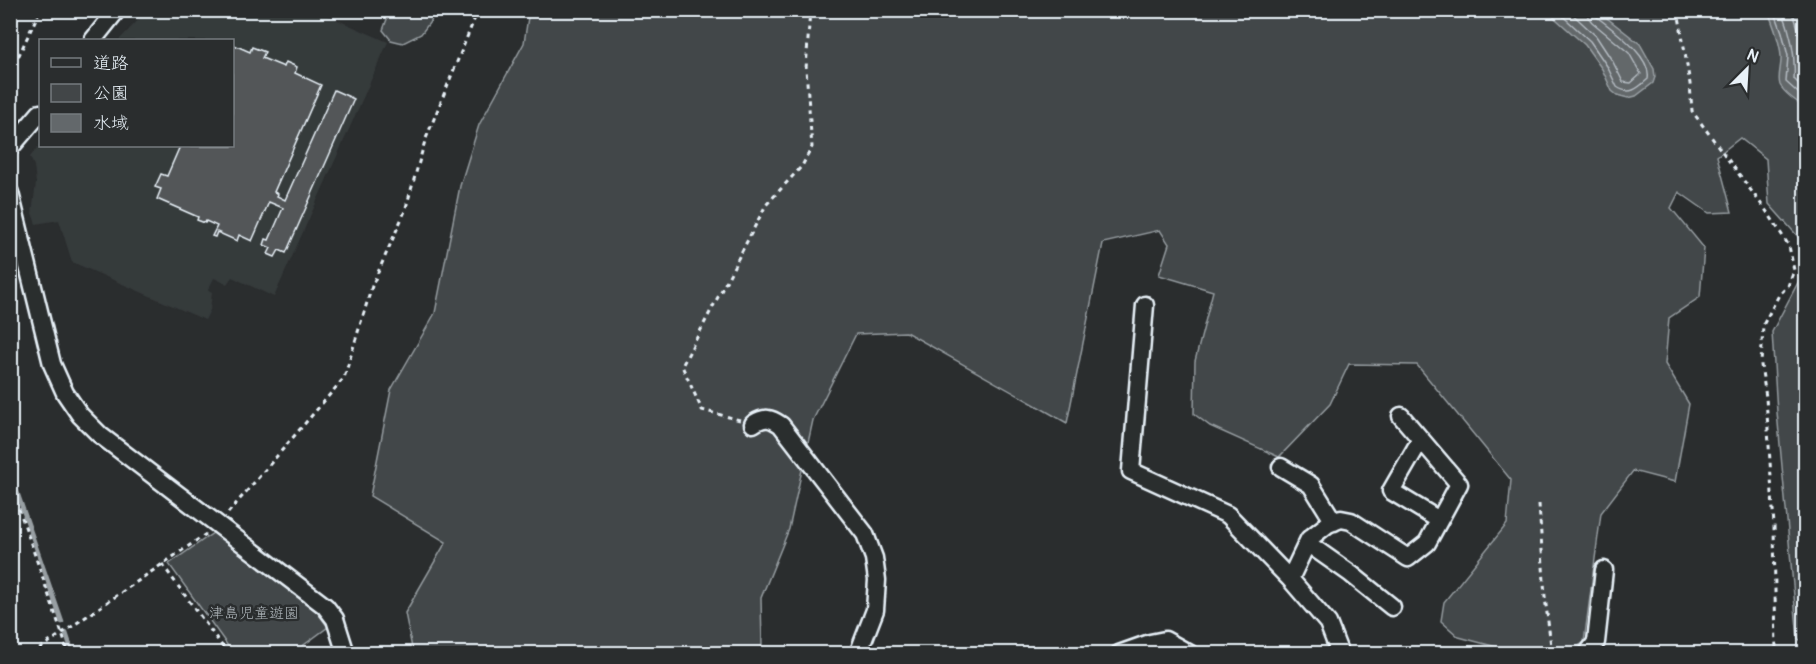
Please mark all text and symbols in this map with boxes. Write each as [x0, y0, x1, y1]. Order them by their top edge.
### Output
legend [39, 39, 234, 147]
north arrow [1717, 39, 1777, 99]
text: N [1744, 45, 1762, 68]
text: 道路 [93, 52, 129, 75]
text: 公園 [93, 82, 129, 105]
text: 水域 [93, 112, 129, 135]
park label: 津島児童遊園 [209, 604, 299, 623]

